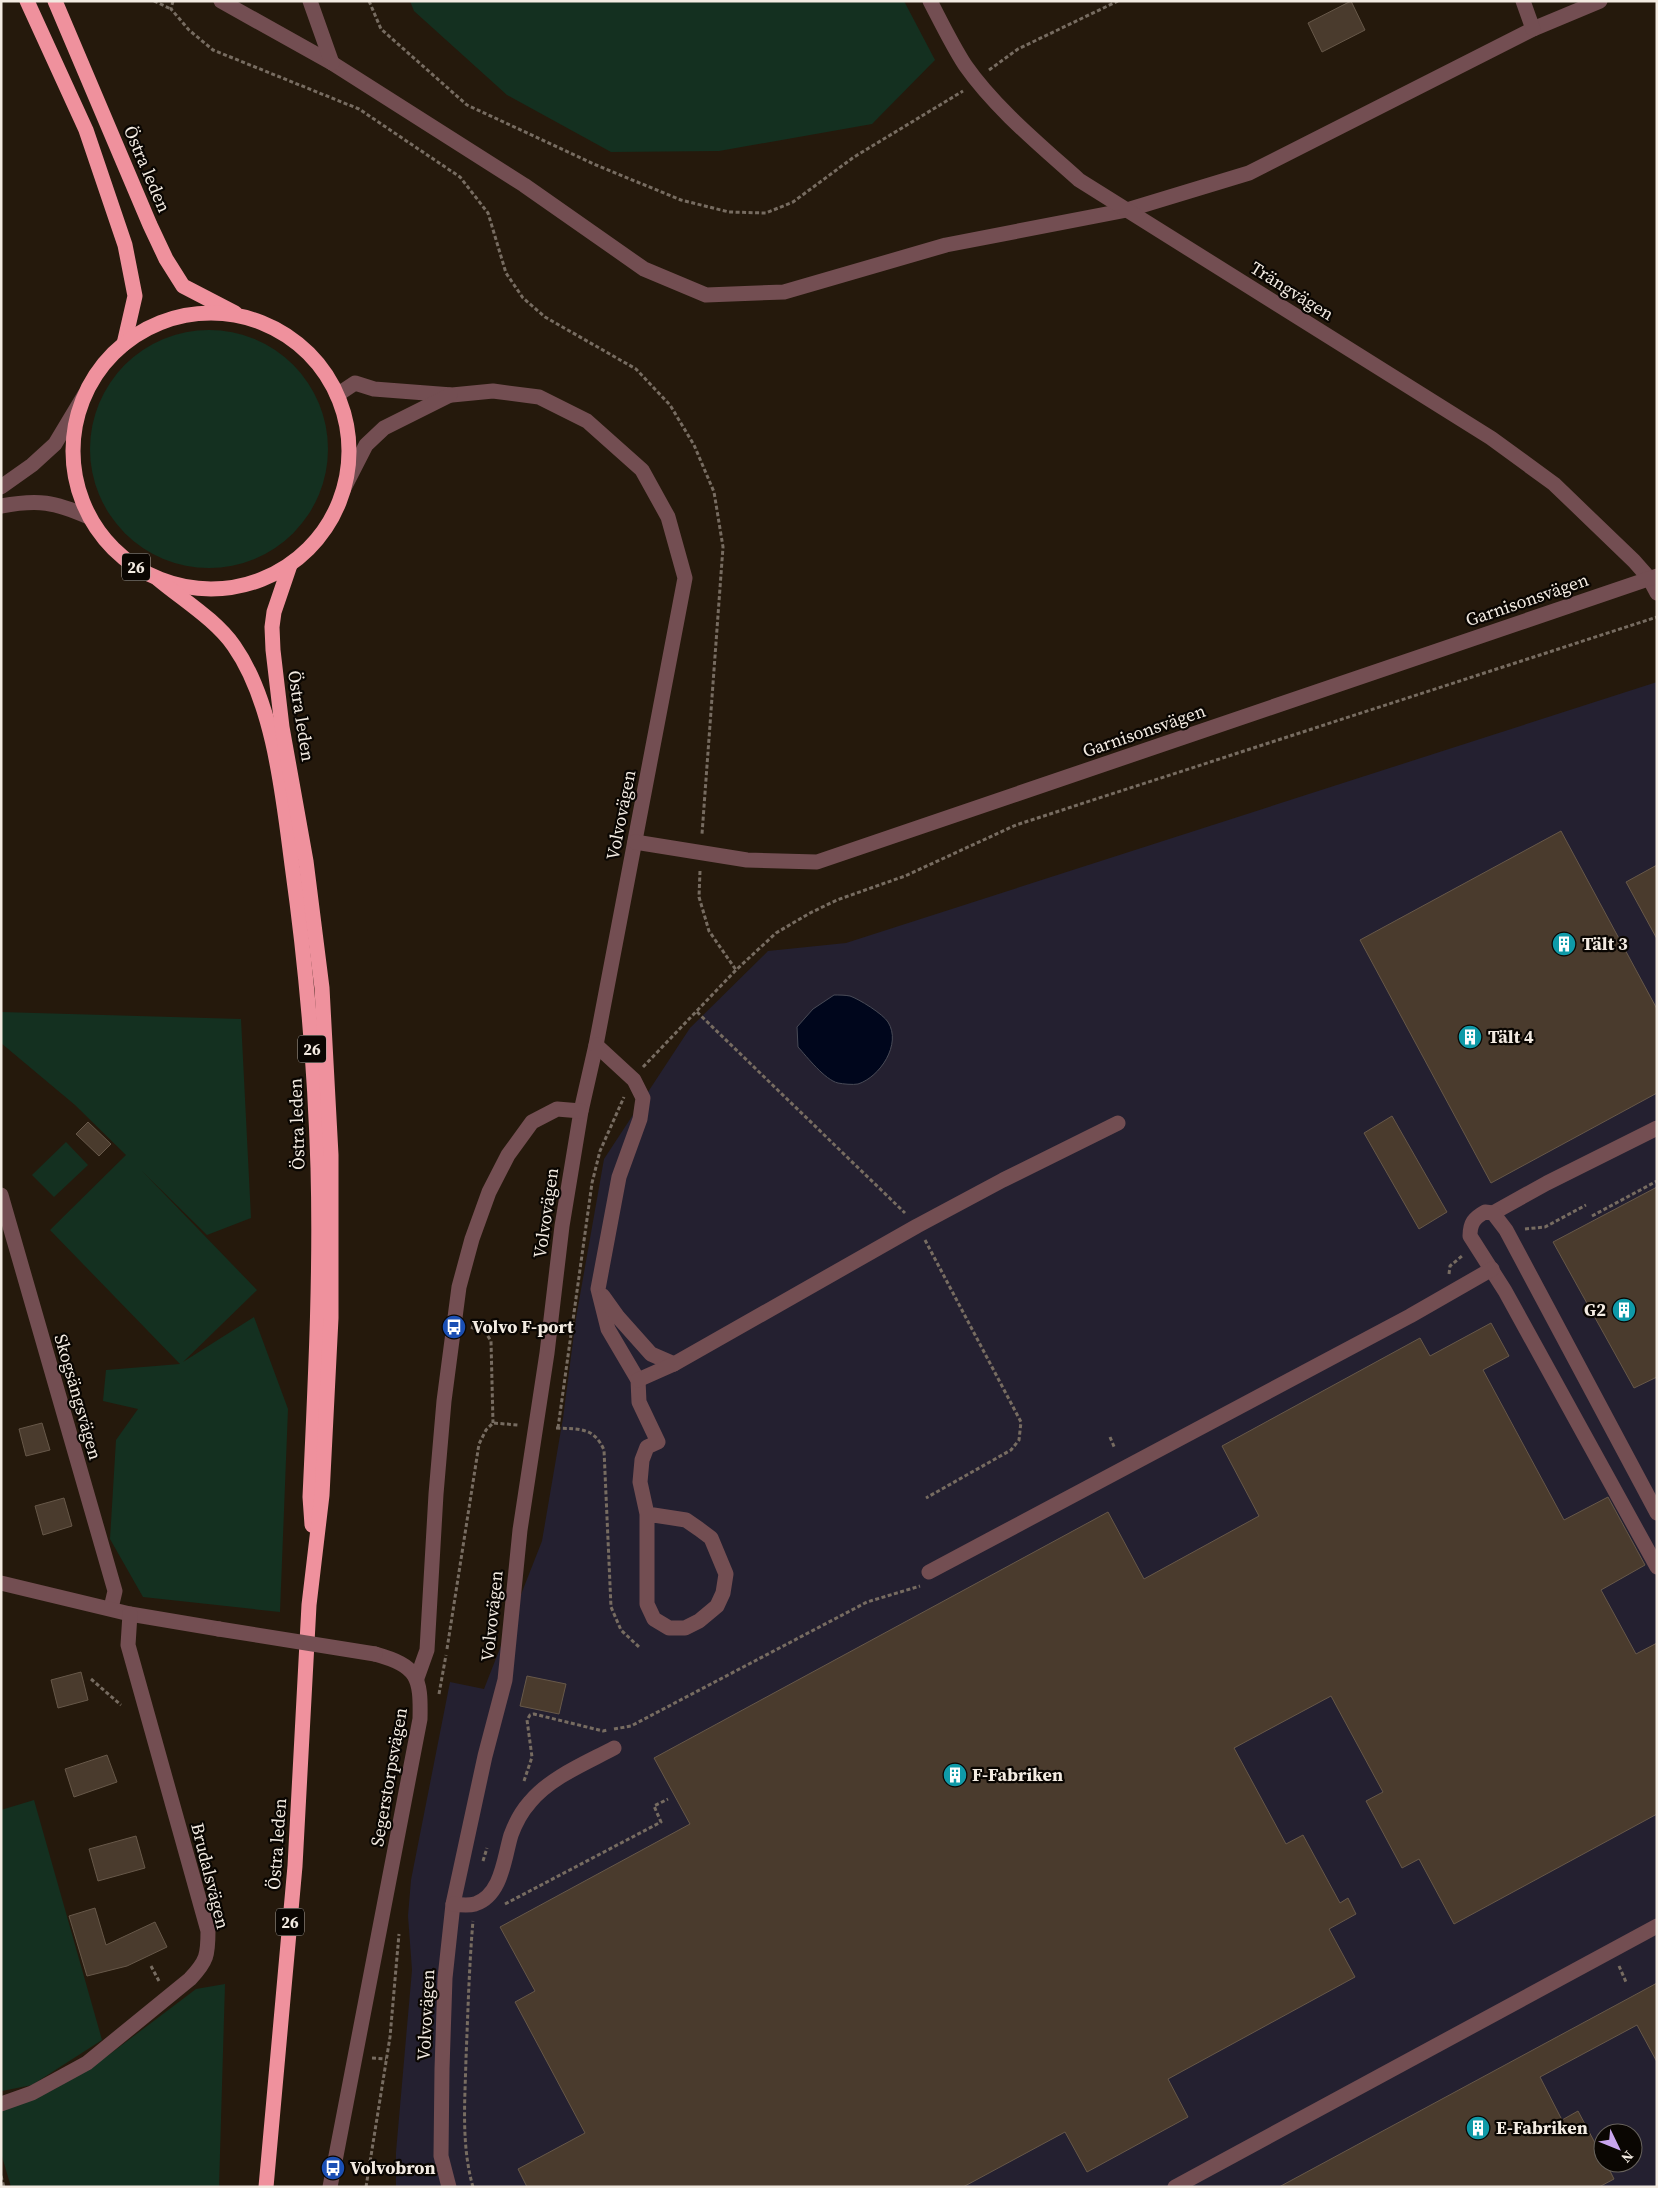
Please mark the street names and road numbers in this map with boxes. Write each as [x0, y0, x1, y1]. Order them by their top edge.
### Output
street label: Östra leden [118, 122, 177, 216]
street label: Trängvägen [1246, 255, 1339, 326]
road number: 26 [122, 554, 150, 580]
street label: Garnisonsvägen [1462, 567, 1592, 632]
street label: Östra leden [282, 669, 321, 763]
street label: Garnisonsvägen [1079, 698, 1209, 763]
street label: Volvovägen [600, 768, 642, 862]
road number: 26 [298, 1036, 326, 1062]
street label: Östra leden [282, 1078, 311, 1170]
street label: Volvovägen [527, 1166, 564, 1260]
street label: Skogsängsvägen [49, 1331, 108, 1463]
street label: Volvovägen [474, 1569, 509, 1663]
street label: Segerstorpsvägen [364, 1705, 413, 1848]
street label: Östra leden [261, 1797, 292, 1891]
street label: Brudalsvägen [185, 1820, 236, 1932]
road number: 26 [276, 1908, 304, 1935]
street label: Volvovägen [411, 1969, 440, 2061]

